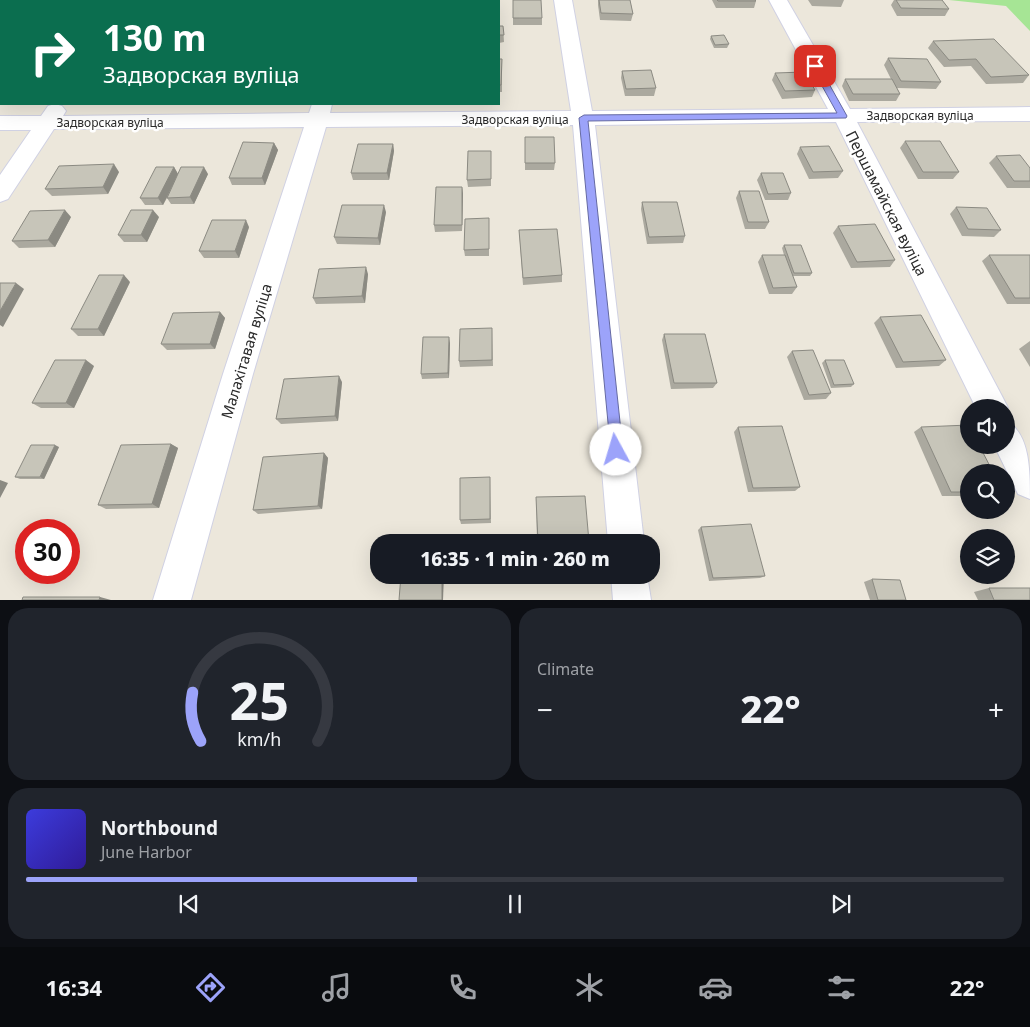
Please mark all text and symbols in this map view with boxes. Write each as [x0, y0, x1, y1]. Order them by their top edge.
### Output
text: 130 m [103, 14, 206, 61]
icon: right [20, 20, 85, 85]
pin [794, 45, 836, 87]
icon: arrive [801, 52, 829, 80]
text: Задворская вуліца [103, 59, 299, 89]
street label: Задворская вуліца [866, 107, 974, 124]
street label: Задворская вуліца [461, 111, 569, 128]
street label: Задворская вуліца [56, 114, 164, 131]
street label: Першамайская вуліца [842, 127, 932, 279]
street label: Малахітавая вуліца [216, 281, 276, 421]
map controls [960, 399, 1015, 584]
button: sound [960, 399, 1015, 454]
position arrow [589, 423, 641, 475]
button: search [960, 464, 1015, 519]
speed limit sign: 30 [15, 519, 80, 584]
button: layers [960, 529, 1015, 584]
text: 16:35 · 1 min · 260 m [420, 546, 610, 572]
text: Climate [537, 658, 594, 680]
text: 25 [230, 664, 289, 735]
text: 22° [740, 682, 801, 734]
text: − [537, 690, 553, 728]
text: + [988, 690, 1004, 728]
text: km/h [238, 727, 281, 751]
text: Northbound [101, 815, 218, 841]
text: June Harbor [101, 841, 192, 863]
icon: previous [175, 890, 203, 918]
icon: pause [501, 890, 529, 918]
icon: next [827, 890, 855, 918]
icon: directions [193, 970, 228, 1005]
icon: music [319, 970, 354, 1005]
icon: phone [445, 970, 480, 1005]
icon: climate [572, 970, 607, 1005]
icon: car [698, 970, 733, 1005]
icon: filters [824, 970, 859, 1005]
text: 16:34 [46, 972, 102, 1002]
text: 22° [950, 972, 984, 1002]

